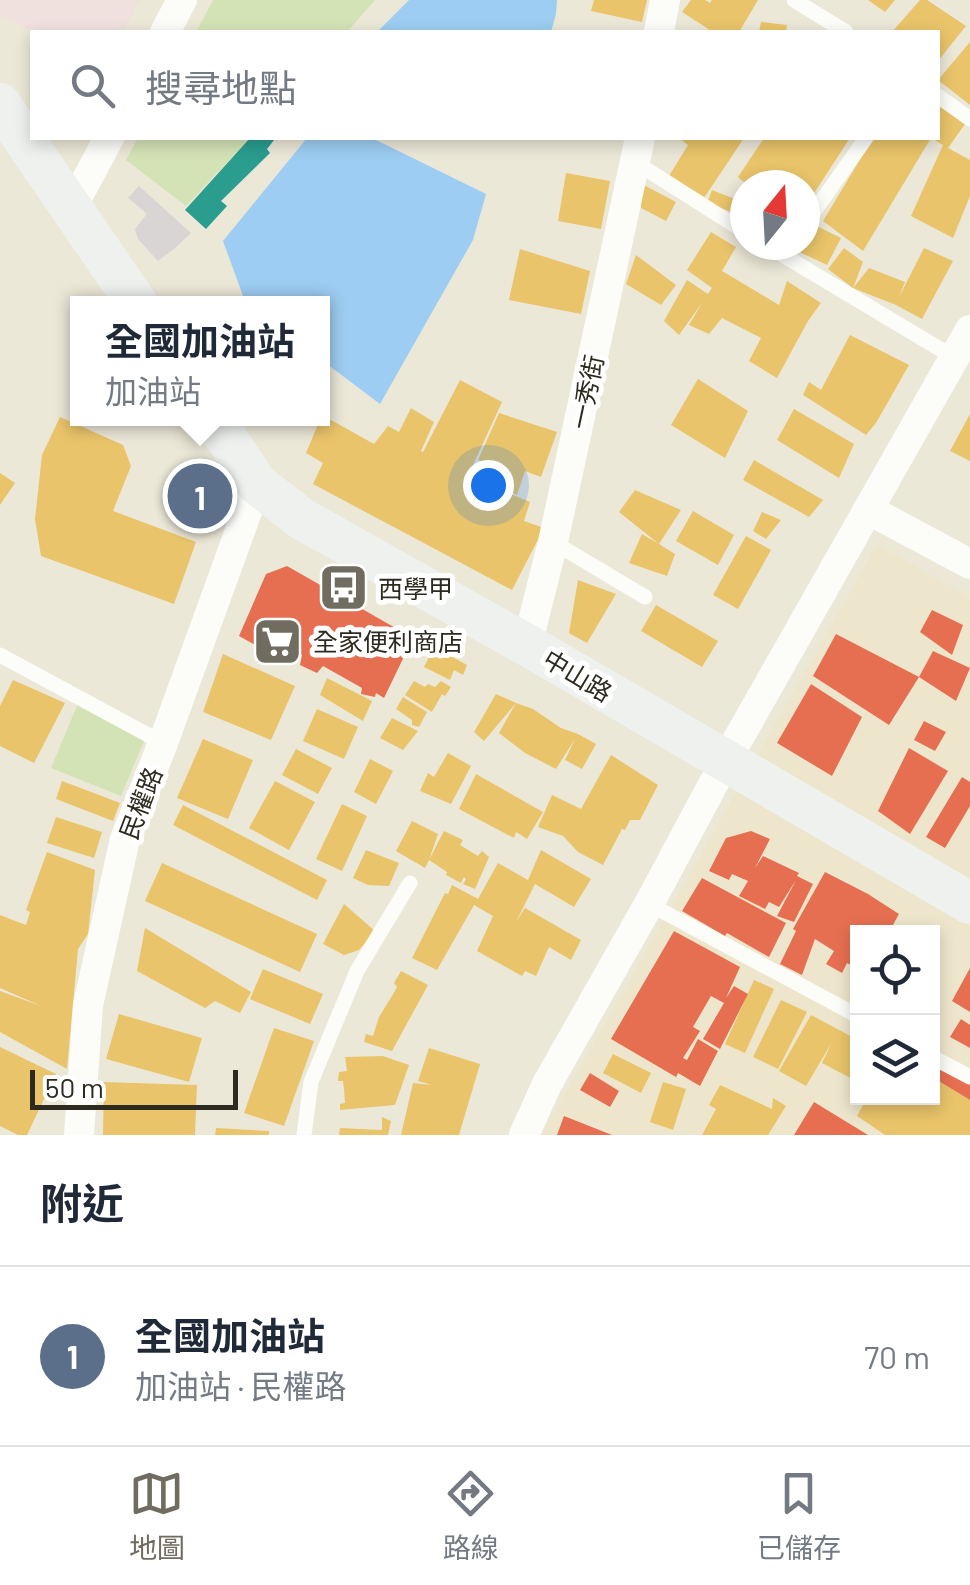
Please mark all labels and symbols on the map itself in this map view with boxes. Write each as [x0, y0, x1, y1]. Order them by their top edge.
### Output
north arrow [730, 170, 820, 260]
street label: 一秀街 [564, 352, 608, 432]
pin: 1 [168, 458, 232, 534]
your location [463, 460, 514, 511]
bus stop icon: 西學甲 [317, 562, 369, 614]
place label: 西學甲 [378, 573, 453, 603]
supermarket icon: 全家便利商店 [252, 615, 304, 667]
place label: 全家便利商店 [313, 626, 463, 656]
street label: 中山路 [538, 643, 618, 707]
street label: 民權路 [113, 763, 167, 843]
scale bar [30, 1065, 238, 1110]

